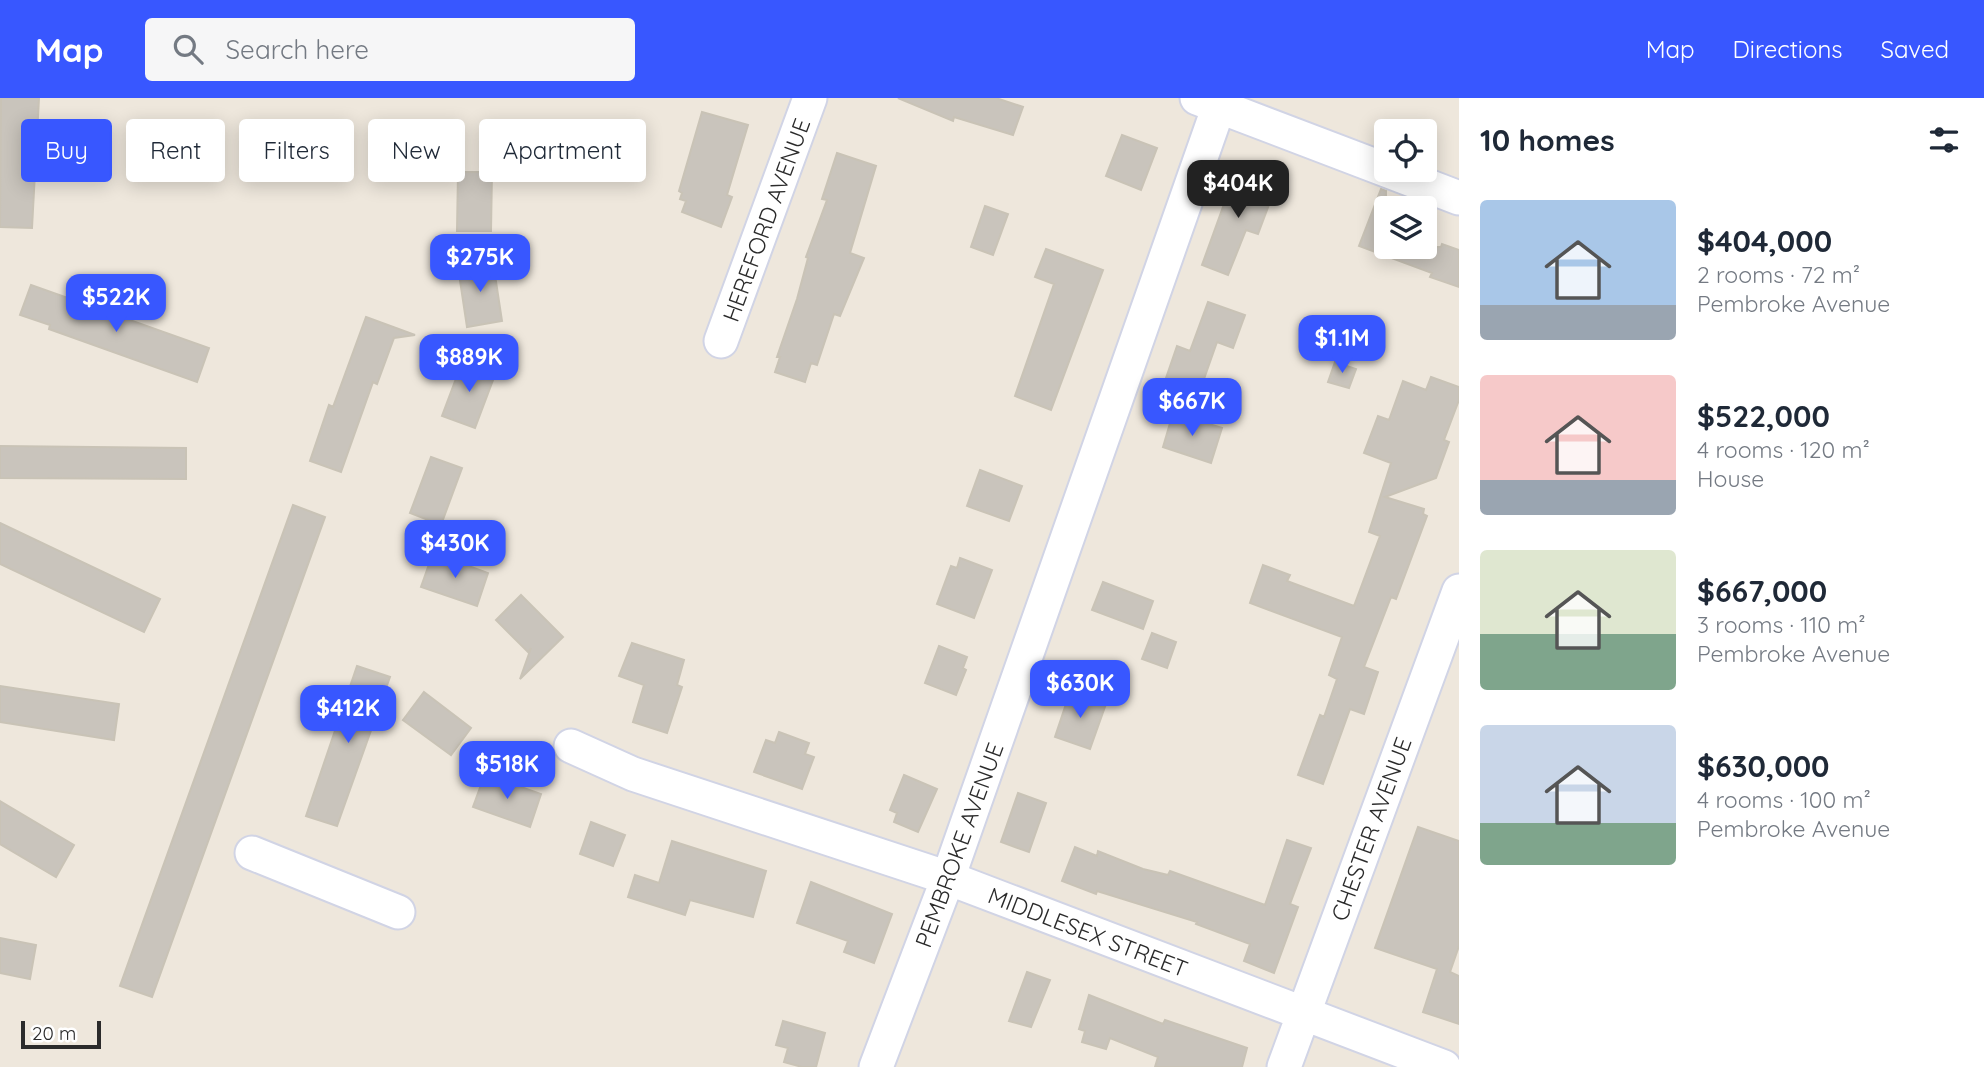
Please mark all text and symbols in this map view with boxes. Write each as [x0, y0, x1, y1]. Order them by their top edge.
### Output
search box [145, 18, 635, 81]
text: Map [35, 29, 103, 70]
icon: search [169, 30, 207, 68]
text: Search here [225, 33, 369, 66]
text: Map [1646, 34, 1695, 64]
text: Directions [1733, 34, 1843, 64]
text: Saved [1881, 34, 1949, 64]
street label: HEREFORD AVENUE [716, 114, 816, 326]
chip: Buy [21, 119, 112, 182]
chip: Rent [126, 119, 225, 182]
chip: Filters [239, 119, 354, 182]
chip: New [368, 119, 465, 182]
chip: Apartment [479, 119, 646, 182]
map controls [1374, 119, 1437, 259]
button: locate [1374, 119, 1437, 182]
text: 10 homes [1480, 121, 1615, 159]
icon: filters [1925, 121, 1963, 159]
pin: $404K [1189, 160, 1287, 220]
text: $404K [1203, 168, 1273, 197]
button: layers [1374, 196, 1437, 259]
text: $404,000 [1697, 222, 1832, 260]
icon: home [1536, 228, 1620, 312]
pin: $275K [431, 234, 529, 294]
text: $275K [446, 242, 514, 271]
text: 2 rooms · 72 m² [1697, 260, 1860, 289]
pin: $522K [67, 274, 165, 334]
text: $522K [82, 282, 150, 311]
text: Pembroke Avenue [1697, 289, 1890, 318]
pin: $1.1M [1293, 316, 1391, 375]
text: $1.1M [1314, 323, 1370, 352]
pin: $889K [420, 334, 518, 394]
text: $889K [435, 342, 503, 371]
pin: $667K [1143, 378, 1241, 438]
text: $667K [1159, 386, 1225, 415]
text: $522,000 [1697, 397, 1830, 435]
icon: home [1536, 403, 1620, 487]
text: 4 rooms · 120 m² [1697, 435, 1870, 464]
text: House [1697, 464, 1764, 493]
pin: $430K [406, 520, 504, 580]
text: $430K [421, 528, 489, 557]
text: $667,000 [1697, 572, 1827, 610]
icon: home [1536, 578, 1620, 662]
text: 3 rooms · 110 m² [1697, 610, 1866, 639]
text: Pembroke Avenue [1697, 639, 1890, 668]
pin: $630K [1031, 660, 1129, 720]
text: $630K [1046, 668, 1114, 697]
pin: $412K [299, 686, 397, 745]
text: $412K [316, 693, 380, 722]
street label: CHESTER AVENUE [1324, 733, 1418, 925]
street label: PEMBROKE AVENUE [908, 739, 1010, 951]
pin: $518K [458, 742, 556, 801]
text: $630,000 [1697, 747, 1830, 785]
text: $518K [475, 749, 539, 778]
icon: home [1536, 753, 1620, 837]
text: 4 rooms · 100 m² [1697, 785, 1871, 814]
text: Pembroke Avenue [1697, 814, 1890, 843]
street label: MIDDLESEX STREET [984, 881, 1192, 983]
scale bar [21, 1018, 102, 1050]
text: 20 m [32, 1021, 76, 1045]

